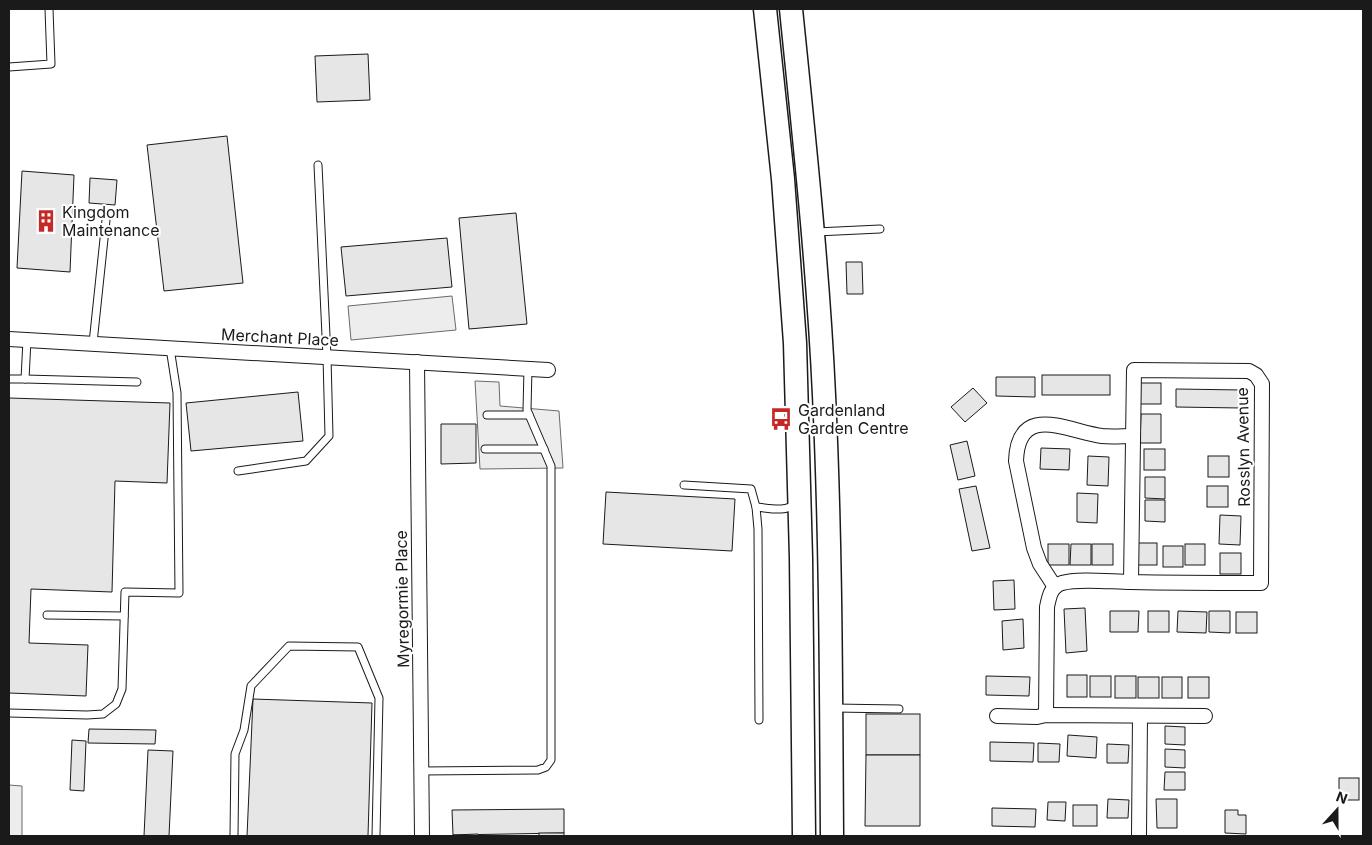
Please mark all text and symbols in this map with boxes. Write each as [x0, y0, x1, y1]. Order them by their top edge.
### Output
place label: Kingdom Maintenance [62, 202, 160, 240]
building icon: Kingdom Maintenance [33, 208, 59, 234]
street label: Merchant Place [221, 324, 339, 350]
street label: Rosslyn Avenue [1232, 387, 1254, 507]
place label: Gardenland Garden Centre [798, 400, 909, 438]
bus stop icon: Gardenland Garden Centre [768, 406, 794, 432]
street label: Myregormie Place [391, 530, 413, 668]
north arrow [1312, 785, 1362, 835]
text: N [1334, 788, 1350, 807]

